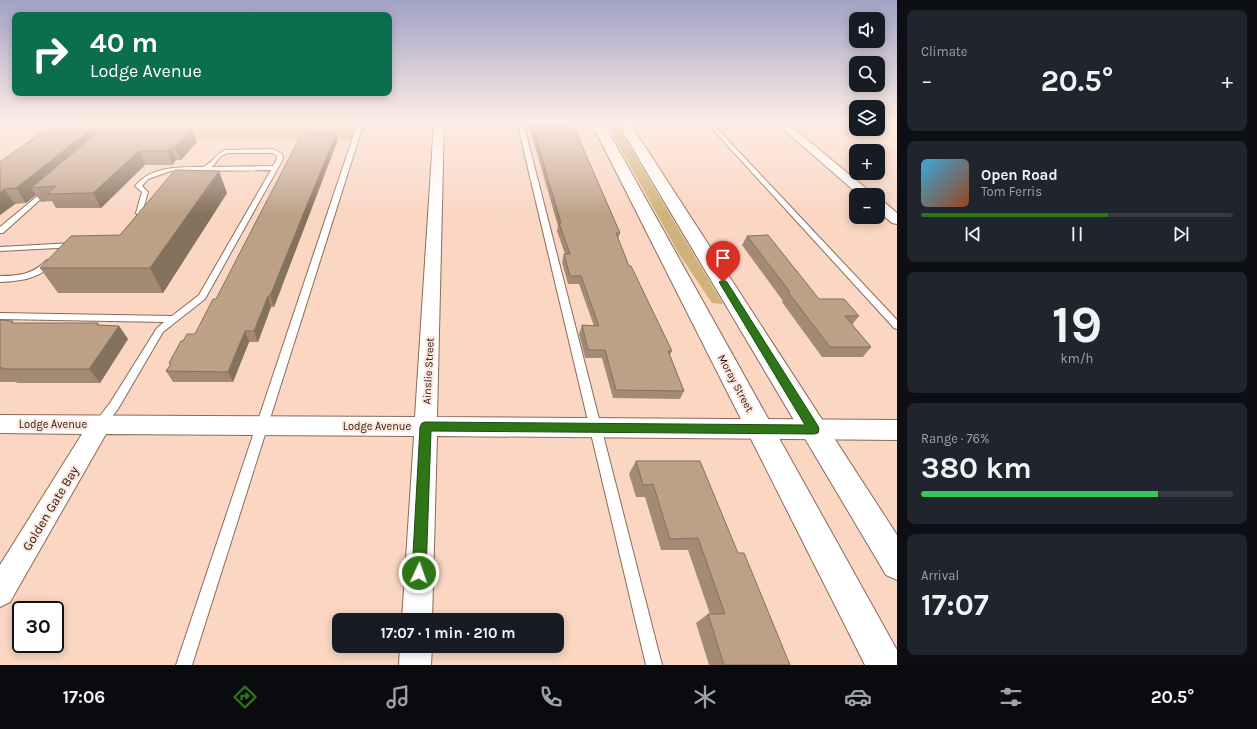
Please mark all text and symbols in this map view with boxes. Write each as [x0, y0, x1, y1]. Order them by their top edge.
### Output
map controls [849, 12, 885, 224]
button: sound [849, 12, 885, 48]
text: 40 m [90, 26, 158, 59]
icon: right [24, 28, 76, 80]
text: Climate [921, 44, 967, 59]
button: search [849, 56, 885, 92]
text: Lodge Avenue [90, 60, 202, 82]
text: 20.5° [1041, 63, 1113, 99]
text: − [921, 68, 933, 94]
text: + [1221, 68, 1233, 94]
button: layers [849, 100, 885, 136]
button: + [849, 144, 885, 180]
text: Open Road [981, 166, 1058, 184]
text: Tom Ferris [981, 184, 1042, 199]
button: − [849, 188, 885, 224]
icon: previous [962, 223, 984, 245]
icon: pause [1066, 223, 1088, 245]
icon: next [1170, 223, 1192, 245]
pin [706, 241, 740, 282]
icon: arrive [712, 247, 734, 269]
text: 19 [1052, 294, 1102, 355]
street label: Ainslie Street [420, 337, 437, 405]
text: km/h [1061, 351, 1093, 366]
street label: Moray Street [715, 352, 756, 414]
street label: Lodge Avenue [19, 418, 88, 431]
street label: Lodge Avenue [343, 420, 412, 433]
text: Range · 76% [921, 431, 989, 446]
text: 380 km [921, 450, 1032, 486]
street label: Golden Gate Bay [19, 463, 82, 553]
position arrow [398, 552, 440, 594]
text: Arrival [921, 568, 959, 583]
text: 17:07 [921, 587, 989, 623]
speed limit sign: 30 [12, 601, 64, 653]
text: 17:07 · 1 min · 210 m [380, 624, 516, 642]
icon: directions [231, 683, 259, 711]
icon: music [384, 683, 412, 711]
icon: phone [537, 683, 565, 711]
icon: climate [691, 683, 719, 711]
icon: car [844, 683, 872, 711]
icon: filters [997, 683, 1025, 711]
text: 17:06 [63, 686, 105, 708]
text: 20.5° [1151, 686, 1194, 708]

